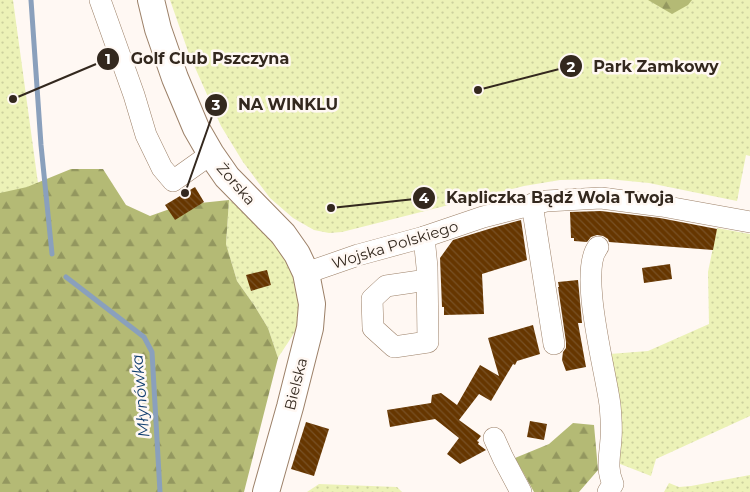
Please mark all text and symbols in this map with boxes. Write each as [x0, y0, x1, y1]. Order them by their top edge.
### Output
callout: Golf Club Pszczyna [95, 43, 299, 74]
text: 1 [105, 49, 111, 68]
text: Golf Club Pszczyna [131, 49, 289, 68]
callout: Park Zamkowy [558, 51, 729, 82]
text: 2 [567, 57, 576, 76]
text: Park Zamkowy [593, 57, 719, 76]
callout: NA WINKLU [203, 89, 348, 120]
text: 3 [211, 95, 221, 114]
text: NA WINKLU [238, 95, 338, 114]
street label: Żorska [213, 159, 260, 209]
callout: Kapliczka Bądź Wola Twoja [411, 182, 684, 213]
text: 4 [419, 188, 430, 207]
text: Kapliczka Bądź Wola Twoja [446, 188, 674, 208]
street label: Wojska Polskiego [329, 216, 460, 273]
water label: Młynówka [127, 353, 154, 438]
street label: Bielska [280, 356, 311, 412]

